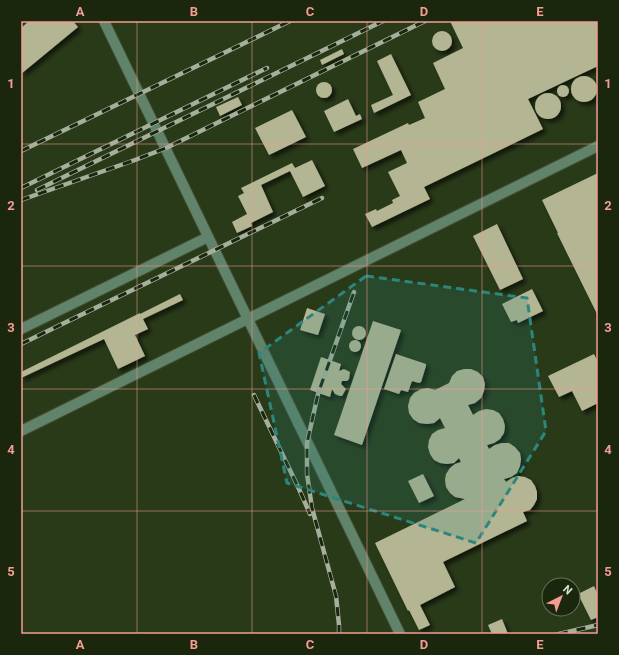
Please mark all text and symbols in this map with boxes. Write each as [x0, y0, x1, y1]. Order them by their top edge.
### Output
text: A [76, 4, 85, 19]
text: B [190, 4, 198, 19]
text: C [306, 4, 315, 19]
text: D [420, 4, 428, 19]
text: E [536, 4, 544, 19]
text: 1 [7, 76, 15, 91]
text: 1 [604, 76, 612, 91]
text: 2 [7, 198, 15, 213]
text: 2 [604, 198, 612, 213]
text: 3 [7, 320, 15, 335]
text: 3 [604, 320, 612, 335]
text: 4 [7, 442, 15, 457]
text: 4 [604, 442, 612, 457]
text: 5 [7, 564, 15, 579]
text: 5 [604, 564, 612, 579]
north arrow [541, 577, 581, 617]
text: N [560, 583, 575, 598]
text: A [76, 637, 85, 652]
text: B [190, 637, 198, 652]
text: C [306, 637, 315, 652]
text: D [420, 637, 428, 652]
text: E [536, 637, 544, 652]

